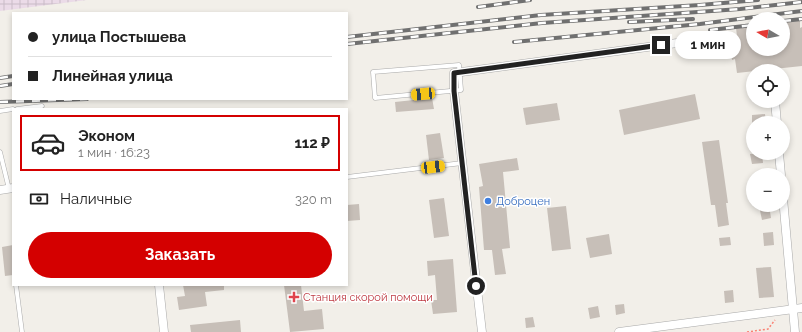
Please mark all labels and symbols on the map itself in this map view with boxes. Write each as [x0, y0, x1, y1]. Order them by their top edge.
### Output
north arrow [746, 12, 790, 56]
callout: 1 мин [675, 31, 741, 59]
route end [652, 36, 670, 54]
car [411, 87, 435, 101]
car [420, 160, 446, 174]
place label: Доброцен [496, 195, 550, 208]
marker: Доброцен [483, 196, 493, 206]
route start [467, 277, 485, 295]
marker: Станция скорой помощи [288, 291, 300, 303]
place label: Станция скорой помощи [303, 291, 433, 304]

